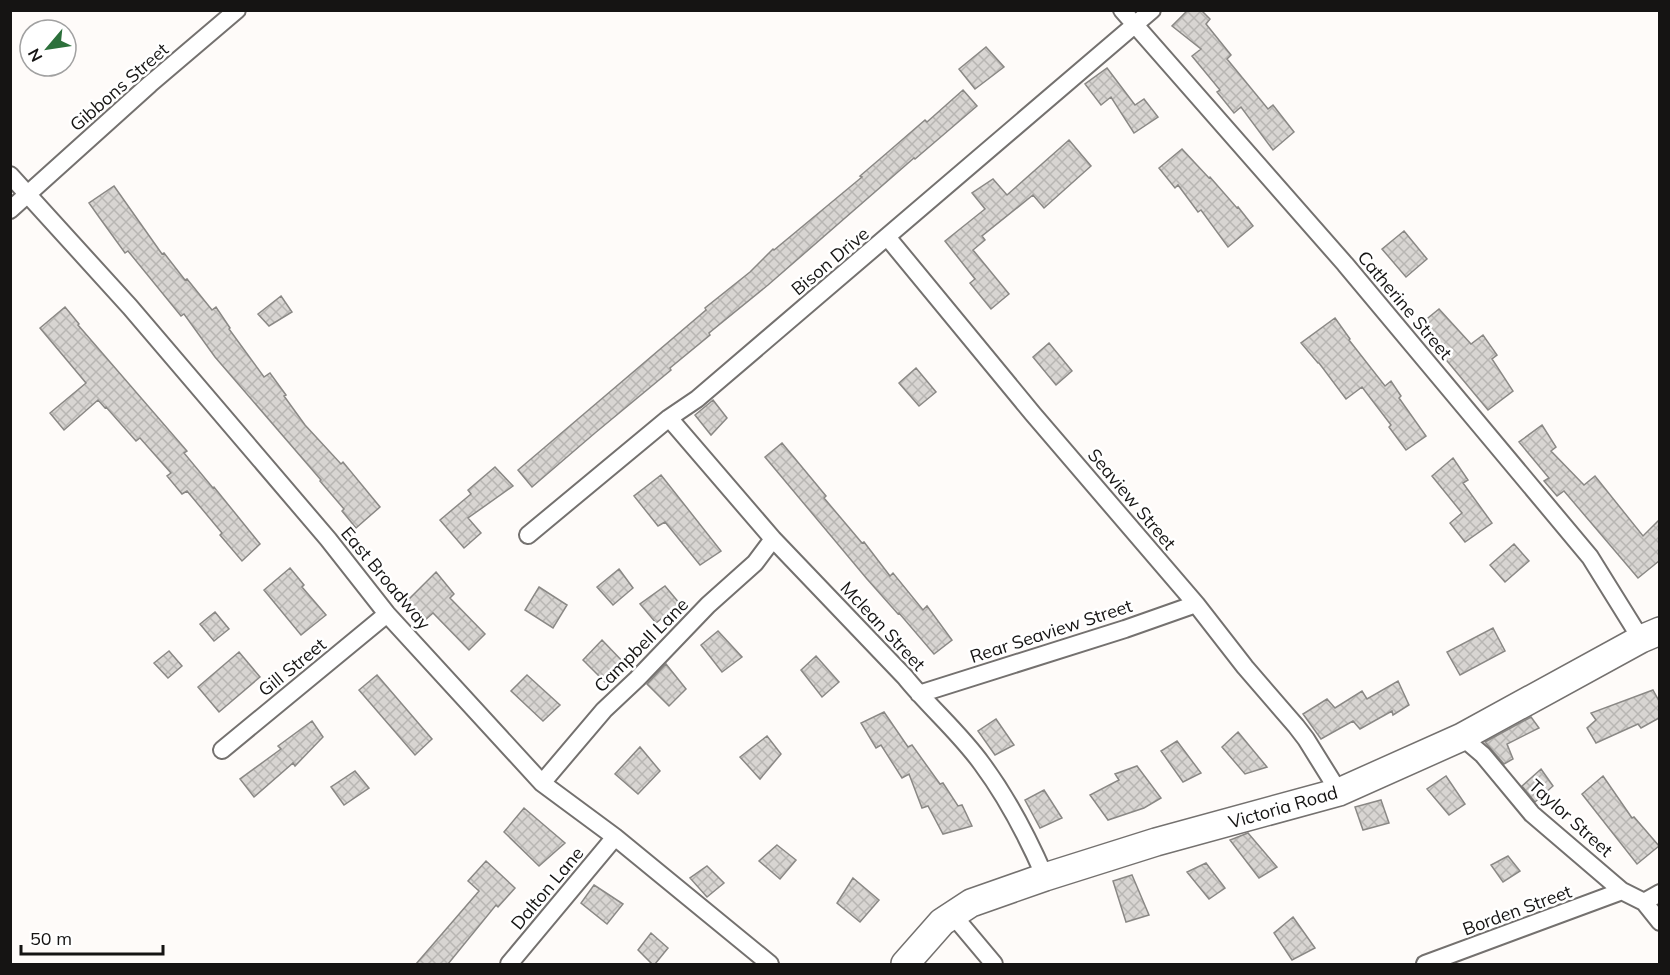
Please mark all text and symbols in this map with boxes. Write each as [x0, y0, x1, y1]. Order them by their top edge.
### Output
north arrow [18, 18, 78, 78]
street label: Gibbons Street [65, 38, 173, 136]
text: N [23, 45, 47, 65]
street label: Bison Drive [786, 222, 874, 300]
street label: Catherine Street [1353, 246, 1457, 364]
street label: Seaview Street [1083, 444, 1181, 554]
street label: East Broadway [336, 522, 436, 635]
street label: Mclean Street [836, 576, 930, 676]
street label: Campbell Lane [589, 593, 693, 697]
street label: Rear Seaview Street [967, 594, 1135, 668]
street label: Gill Street [253, 633, 331, 701]
street label: Taylor Street [1524, 774, 1618, 862]
street label: Victoria Road [1226, 780, 1340, 834]
street label: Dalton Lane [506, 842, 588, 934]
street label: Borden Street [1459, 880, 1575, 940]
scale bar [21, 918, 164, 956]
text: 50 m [30, 927, 72, 950]

